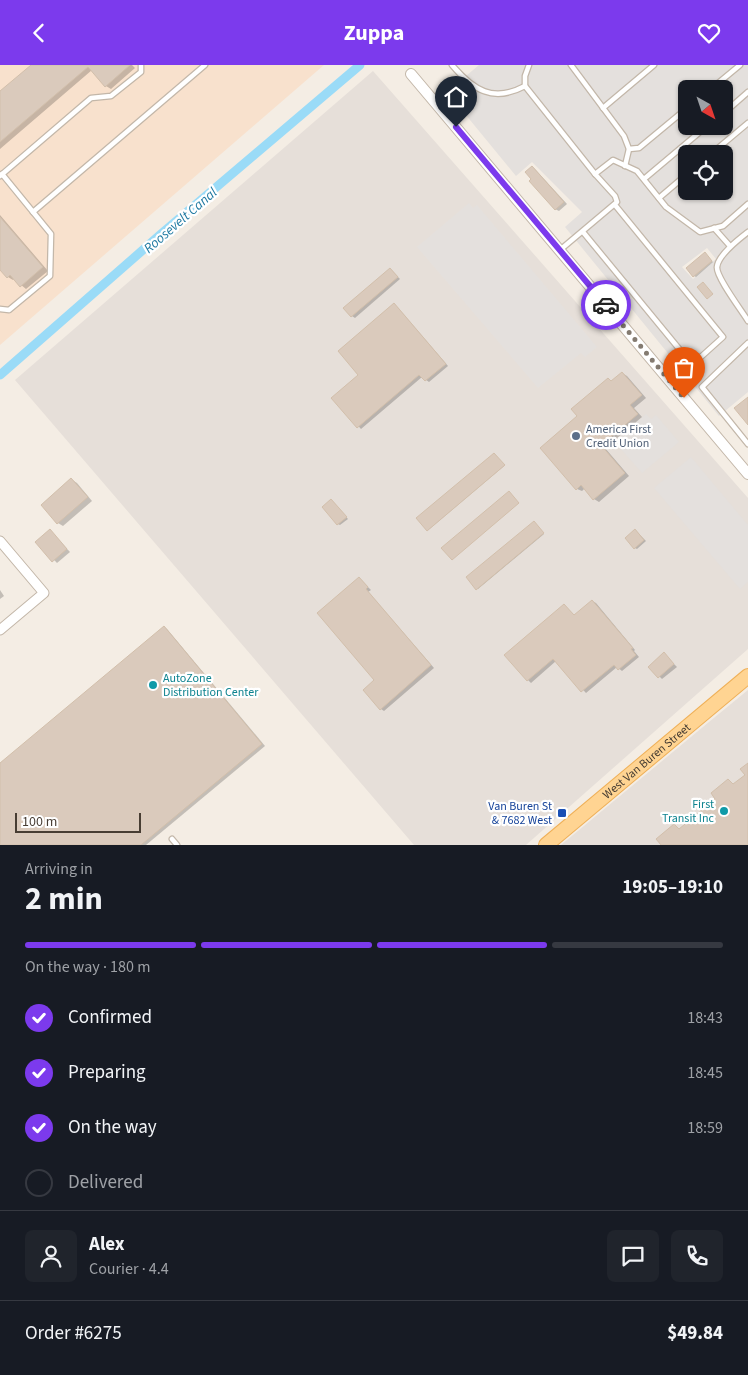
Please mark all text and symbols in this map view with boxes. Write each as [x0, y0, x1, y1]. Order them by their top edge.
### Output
text: Zuppa [344, 17, 404, 49]
icon: back [25, 19, 53, 47]
icon: heart [695, 19, 723, 47]
pin [435, 76, 477, 127]
north arrow [678, 80, 732, 135]
map controls [678, 80, 733, 200]
icon: home [442, 83, 470, 111]
button: locate [678, 145, 733, 200]
water label: Roosevelt Canal [140, 183, 222, 258]
courier [581, 280, 631, 330]
icon: car [592, 291, 620, 319]
pin [663, 347, 705, 398]
icon: bag [670, 354, 698, 382]
place label: America First Credit Union [586, 421, 651, 452]
marker: America First Credit Union [570, 430, 582, 442]
place label: AutoZone Distribution Center [163, 670, 259, 701]
marker: AutoZone Distribution Center [147, 679, 159, 691]
street label: West Van Buren Street [599, 719, 695, 803]
place label: First Transit Inc [662, 796, 715, 827]
place label: Van Buren St & 7682 West [488, 798, 552, 829]
marker: First Transit Inc [718, 805, 730, 817]
marker: Van Buren St & 7682 West [556, 807, 568, 819]
scale bar [15, 810, 141, 833]
text: 100 m [22, 812, 57, 832]
text: Arriving in [25, 858, 93, 880]
text: 19:05–19:10 [622, 874, 723, 901]
text: 2 min [25, 876, 103, 922]
text: On the way · 180 m [25, 956, 150, 978]
icon: check [25, 1004, 53, 1032]
text: Confirmed [68, 1004, 152, 1031]
text: 18:43 [687, 1007, 723, 1029]
icon: check [25, 1059, 53, 1087]
text: Preparing [68, 1059, 146, 1086]
text: 18:45 [687, 1062, 723, 1084]
icon: check [25, 1114, 53, 1142]
text: On the way [68, 1114, 157, 1141]
text: 18:59 [687, 1117, 723, 1139]
text: Delivered [68, 1169, 143, 1196]
button: person [25, 1230, 77, 1282]
button: chat [607, 1230, 659, 1282]
button: phone [671, 1230, 723, 1282]
text: Alex [89, 1231, 125, 1258]
text: Courier · 4.4 [89, 1258, 169, 1280]
text: Order #6275 [25, 1320, 122, 1347]
text: $49.84 [667, 1320, 723, 1347]

